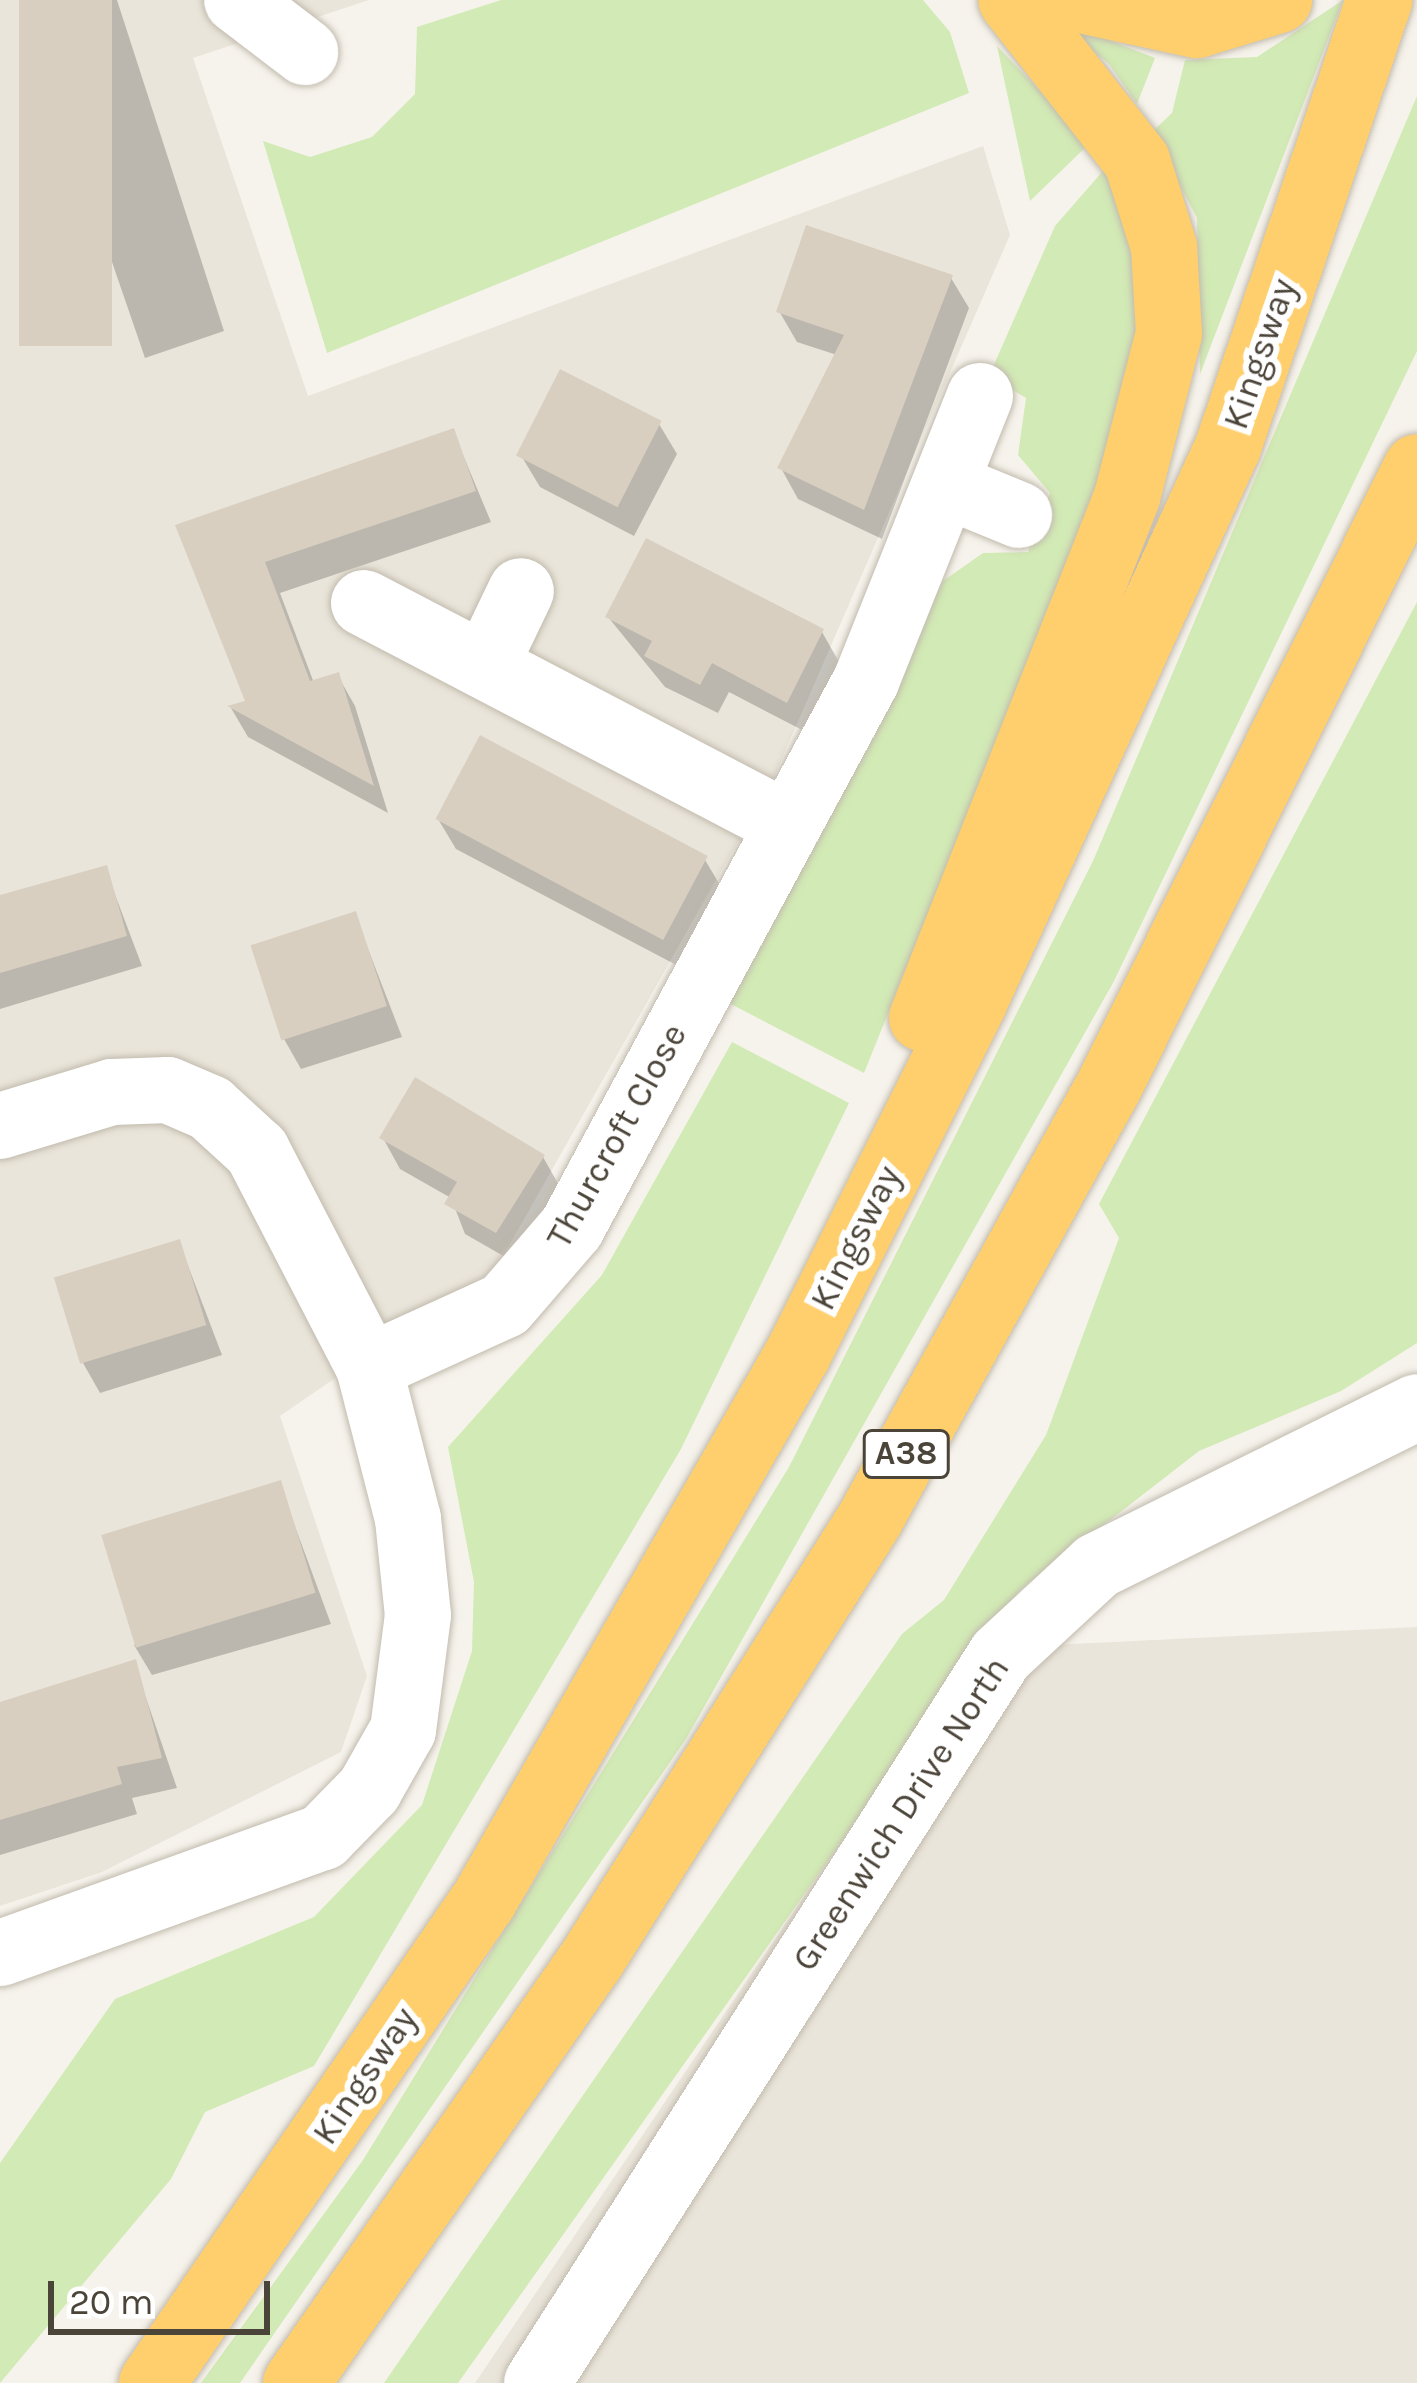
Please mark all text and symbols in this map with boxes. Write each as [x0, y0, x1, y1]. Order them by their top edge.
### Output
street label: Kingsway [1214, 273, 1306, 435]
street label: Thurcroft Close [538, 1016, 696, 1256]
street label: Kingsway [801, 1159, 911, 1317]
road number: A38 [861, 1427, 951, 1481]
street label: Greenwich Drive North [783, 1649, 1019, 1979]
street label: Kingsway [303, 1999, 427, 2153]
scale bar [54, 2257, 276, 2331]
text: 20 m [69, 2281, 153, 2323]

